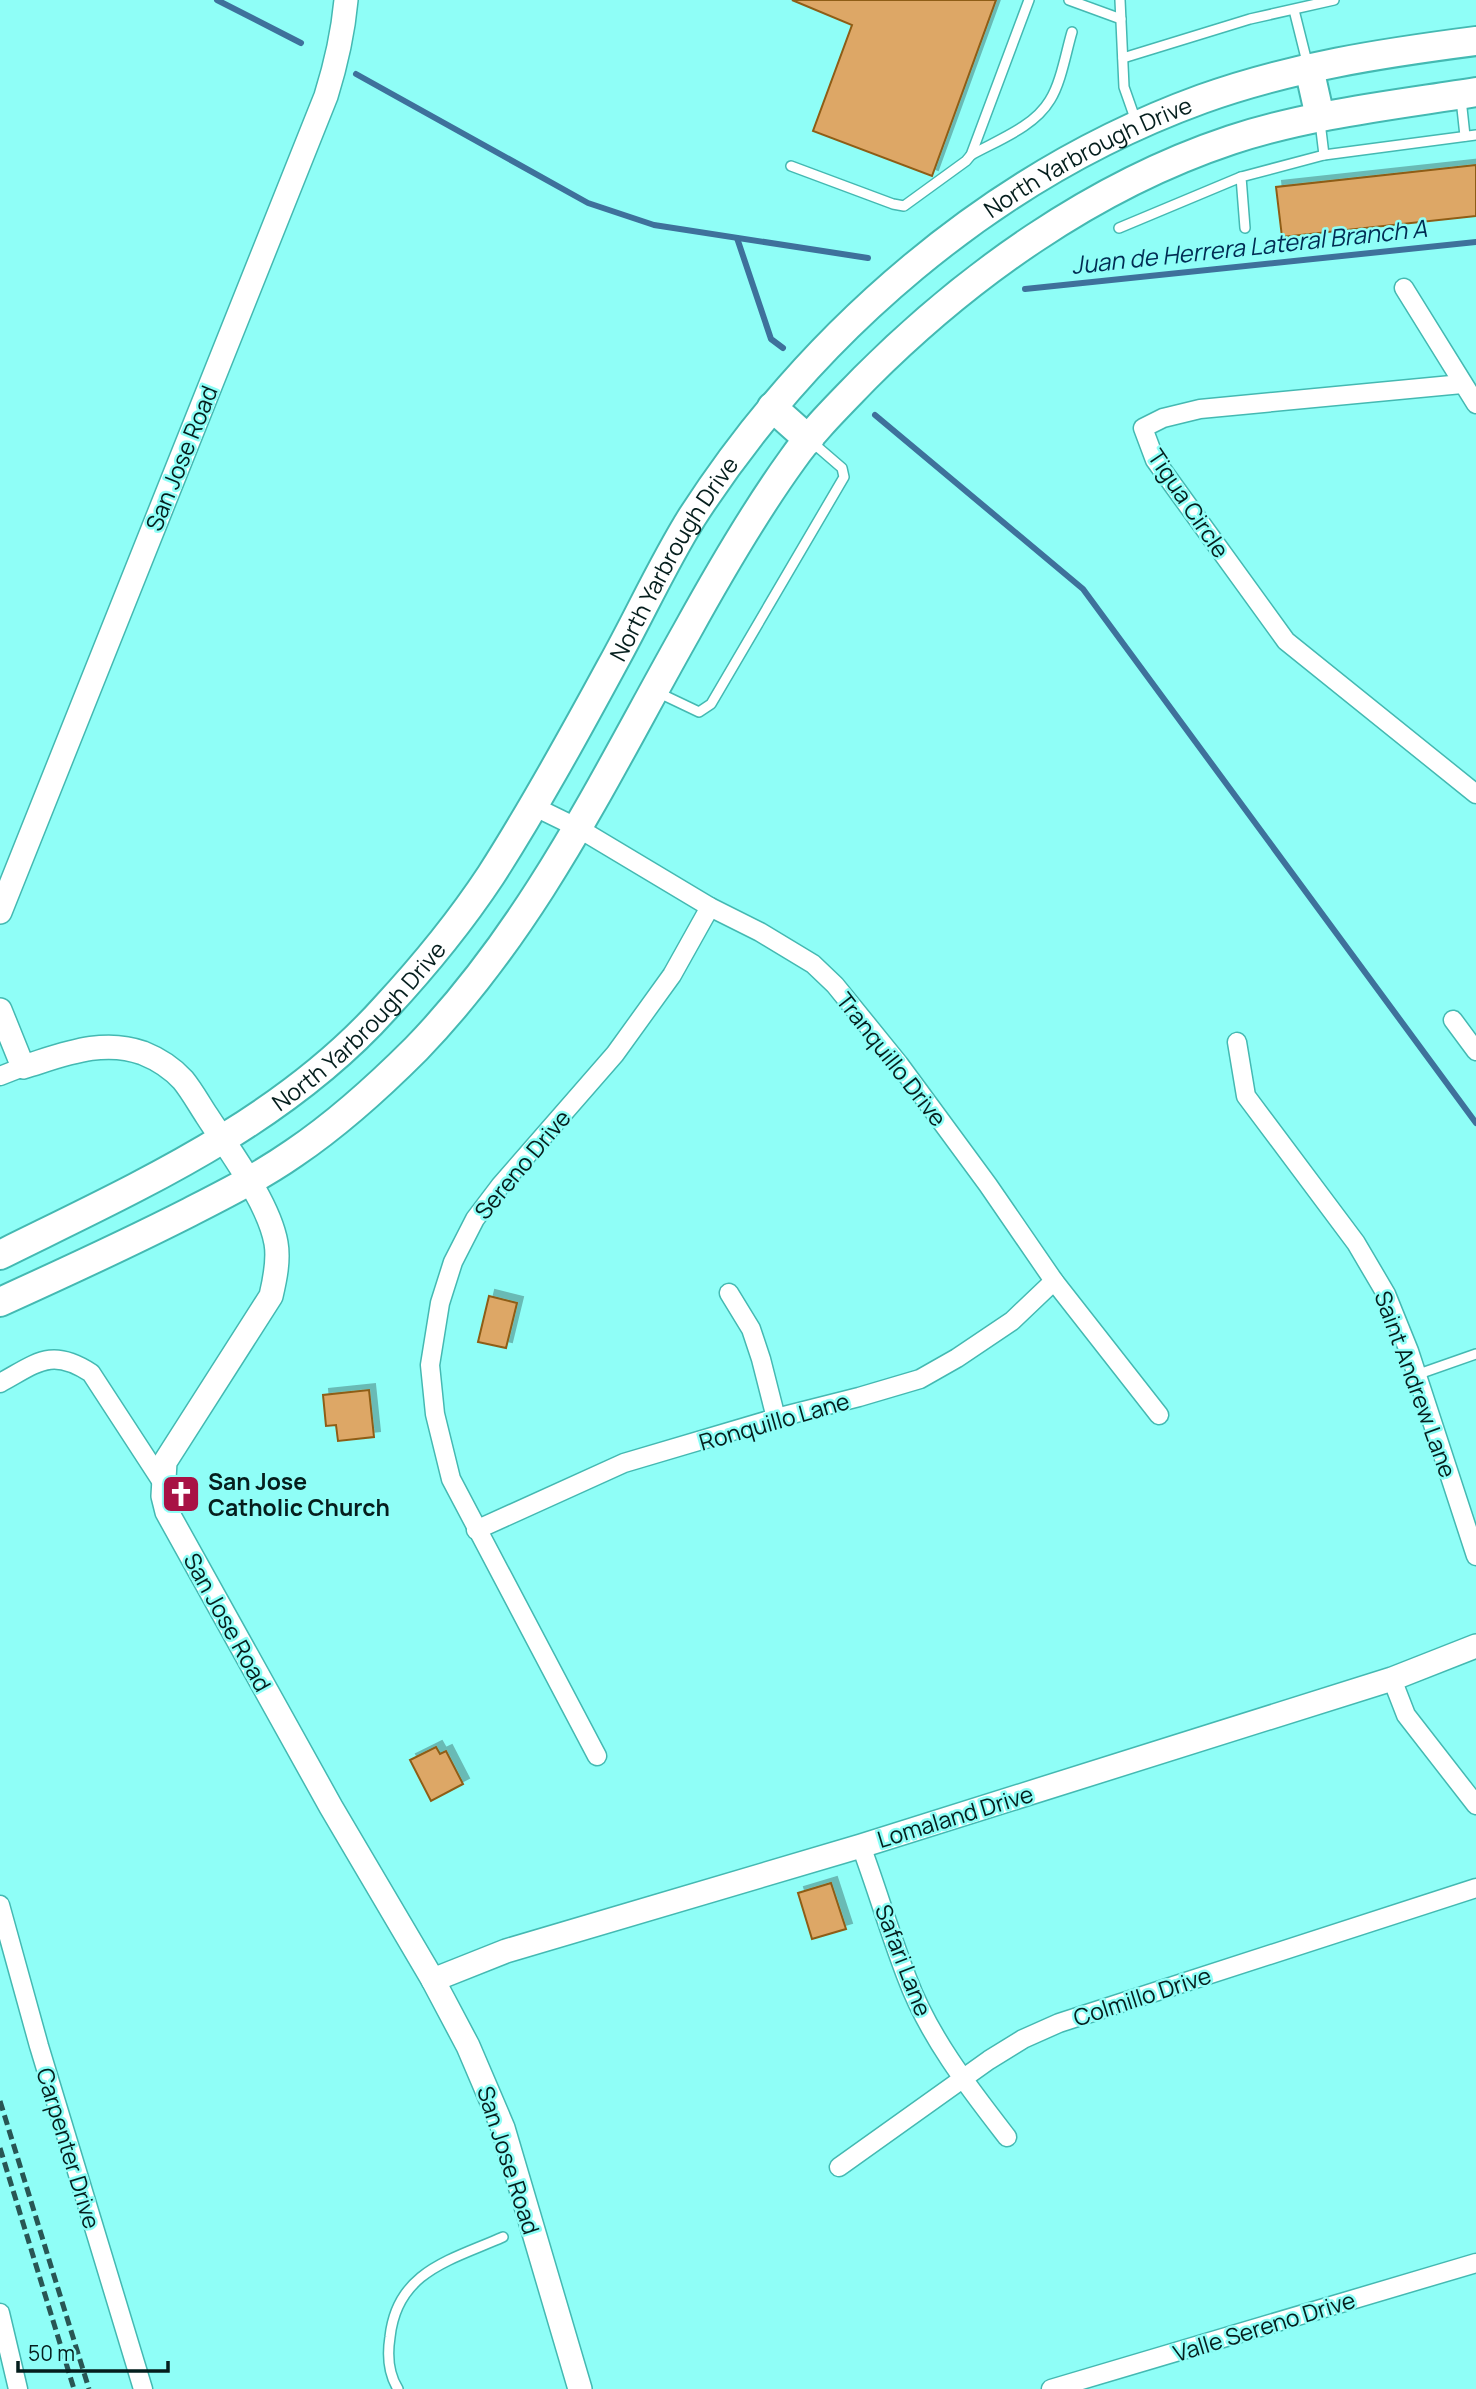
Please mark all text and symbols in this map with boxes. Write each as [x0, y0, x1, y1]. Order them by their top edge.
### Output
street label: North Yarbrough Drive [977, 88, 1196, 225]
water label: Juan de Herrera Lateral Branch A [1070, 211, 1428, 281]
street label: San Jose Road [137, 381, 225, 535]
street label: Tigua Circle [1141, 442, 1237, 564]
street label: North Yarbrough Drive [601, 450, 745, 667]
street label: North Yarbrough Drive [265, 934, 453, 1118]
street label: Tranquillo Drive [829, 985, 955, 1133]
street label: Sereno Drive [467, 1102, 577, 1226]
street label: Saint Andrew Lane [1367, 1286, 1465, 1482]
street label: Ronquillo Lane [695, 1384, 853, 1458]
place label: San Jose Catholic Church [208, 1465, 390, 1523]
church icon: San Jose Catholic Church [160, 1473, 202, 1515]
street label: San Jose Road [177, 1547, 279, 1697]
street label: Lomaland Drive [873, 1777, 1037, 1855]
street label: Safari Lane [868, 1899, 940, 2021]
street label: Colmillo Drive [1069, 1959, 1215, 2033]
street label: Carpenter Drive [29, 2064, 109, 2232]
street label: San Jose Road [470, 2082, 548, 2238]
street label: Valle Sereno Drive [1169, 2283, 1359, 2369]
scale bar [18, 2330, 168, 2374]
text: 50 m [28, 2339, 75, 2367]

